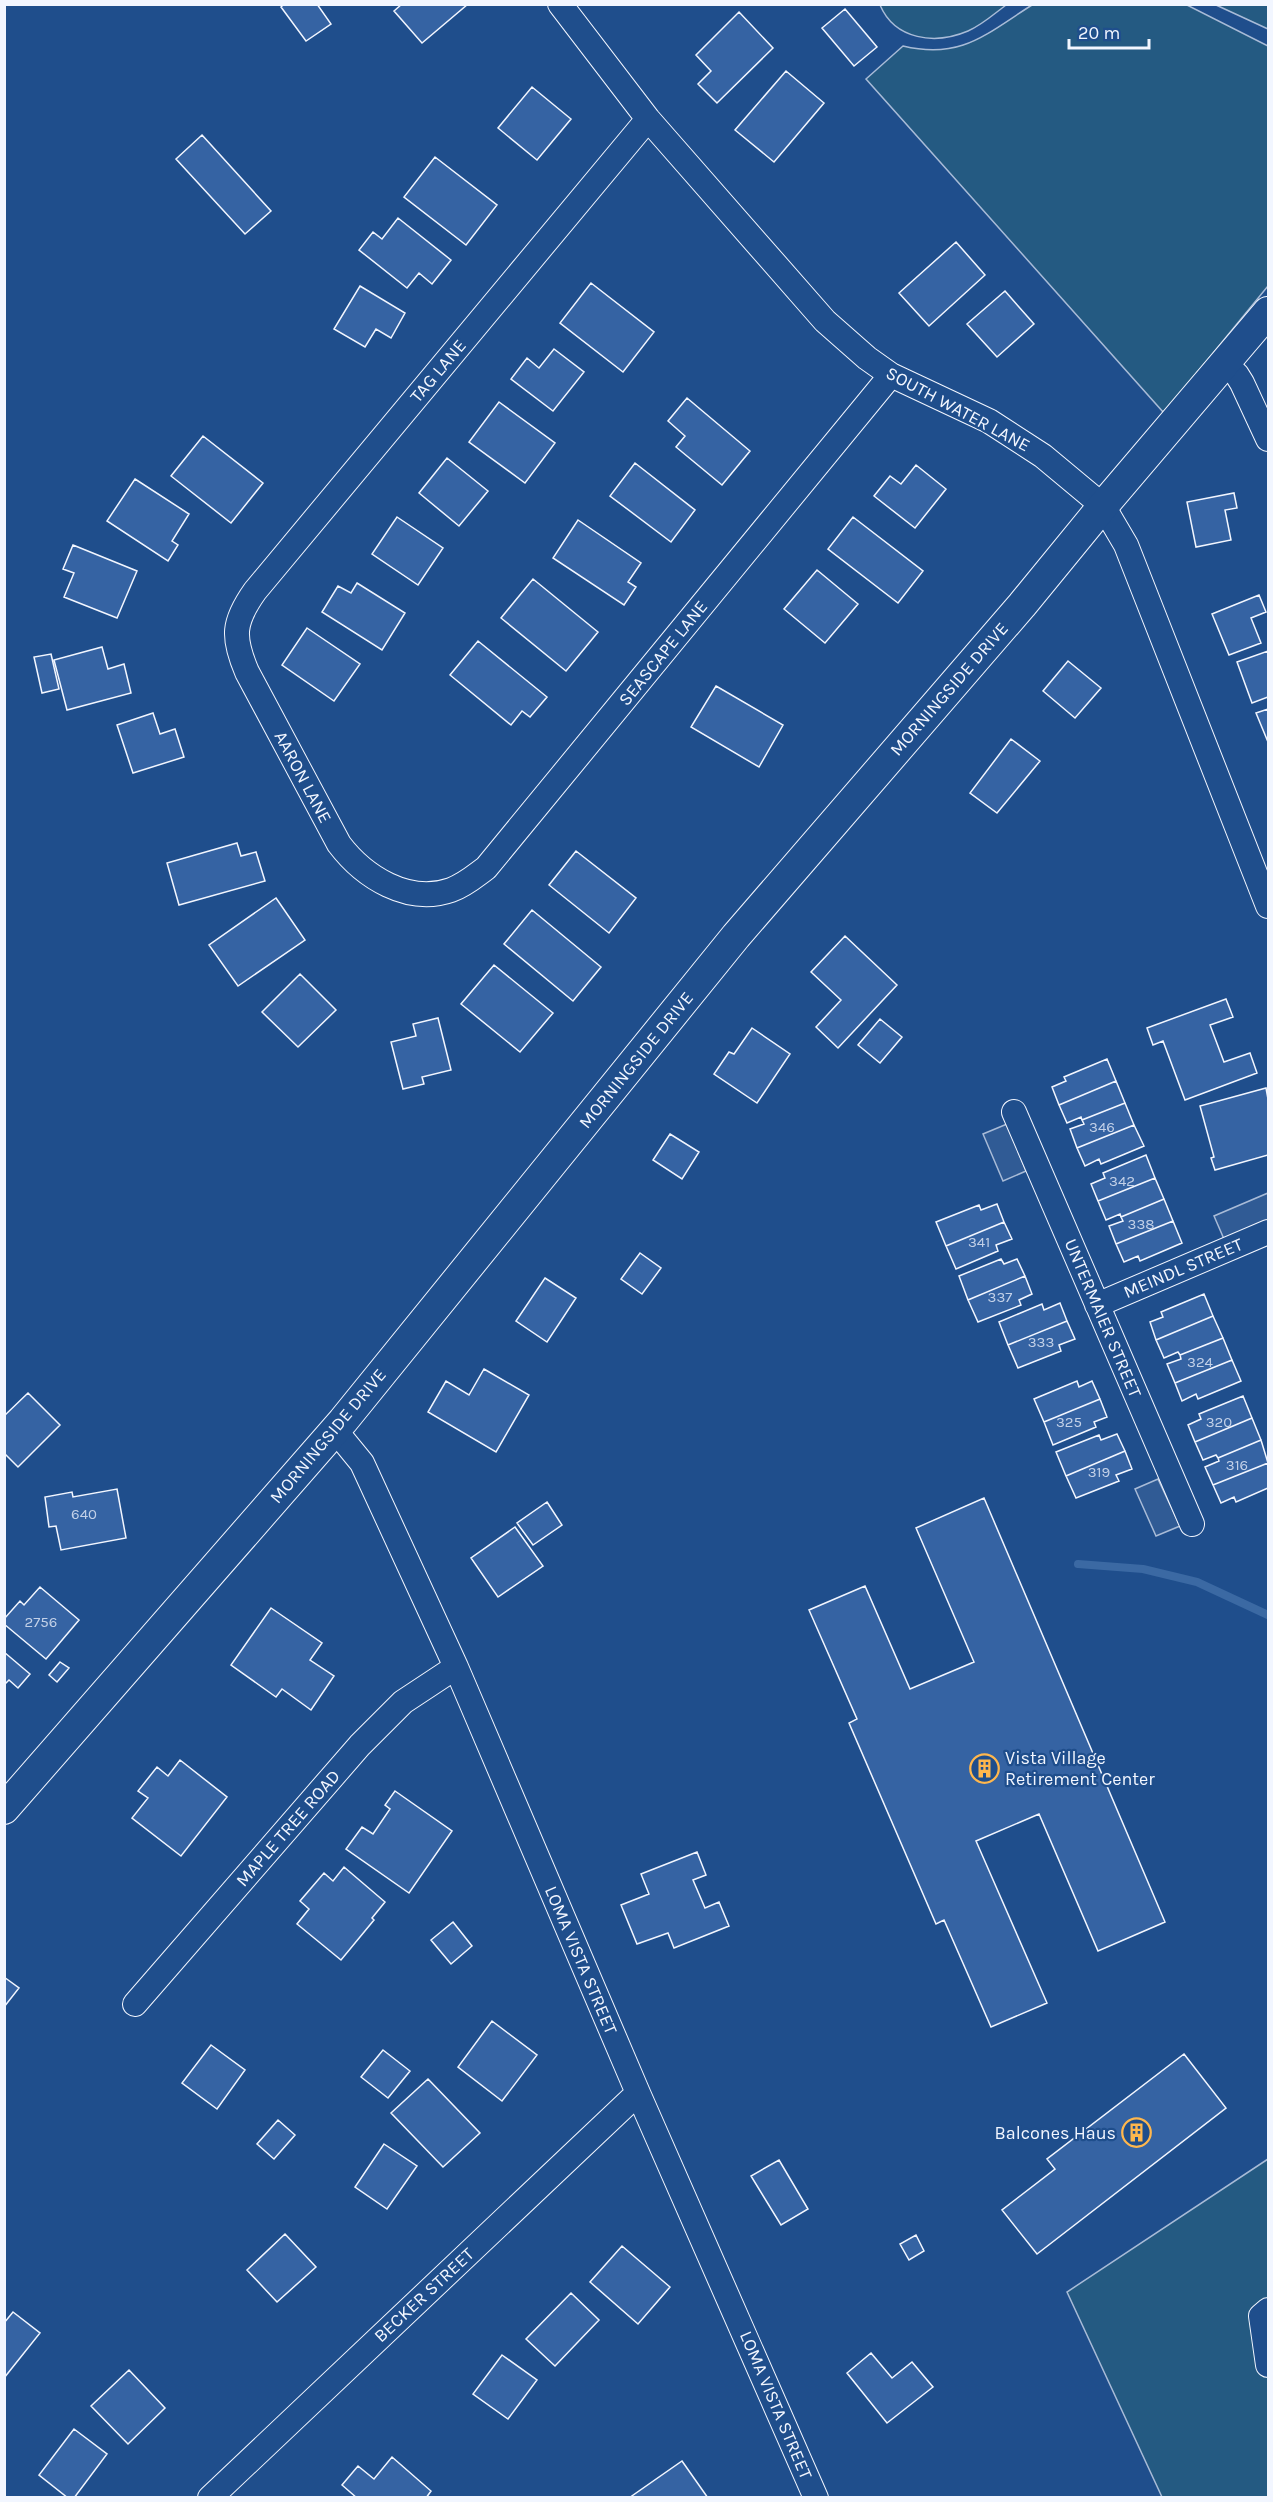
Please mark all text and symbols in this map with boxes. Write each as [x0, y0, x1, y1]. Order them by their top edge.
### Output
scale bar [1069, 12, 1148, 50]
text: 20 m [1078, 22, 1120, 44]
street label: TAG LANE [405, 335, 471, 407]
street label: SOUTH WATER LANE [882, 362, 1034, 456]
street label: SEASCAPE LANE [614, 596, 712, 710]
street label: MORNINGSIDE DRIVE [885, 618, 1013, 760]
street label: AARON LANE [270, 727, 336, 827]
street label: MORNINGSIDE DRIVE [574, 987, 698, 1133]
house number: 346 [1089, 1118, 1115, 1136]
house number: 342 [1109, 1172, 1135, 1190]
house number: 338 [1128, 1215, 1154, 1233]
house number: 341 [968, 1233, 990, 1251]
street label: MEINDL STREET [1120, 1233, 1246, 1303]
street label: UNTERMAIER STREET [1060, 1235, 1146, 1401]
house number: 337 [988, 1288, 1012, 1306]
house number: 333 [1028, 1333, 1054, 1351]
house number: 324 [1187, 1353, 1214, 1371]
street label: MORNINGSIDE DRIVE [265, 1364, 391, 1508]
house number: 325 [1056, 1413, 1082, 1431]
house number: 320 [1206, 1413, 1232, 1431]
house number: 316 [1226, 1456, 1248, 1474]
house number: 319 [1088, 1463, 1110, 1481]
house number: 640 [71, 1505, 97, 1523]
house number: 2756 [25, 1613, 57, 1631]
place label: Vista Village Retirement Center [1005, 1747, 1155, 1790]
building icon: Vista Village Retirement Center [968, 1752, 1000, 1784]
street label: MAPLE TREE ROAD [231, 1765, 345, 1891]
street label: LOMA VISTA STREET [540, 1883, 622, 2037]
building icon: Balcones Haus [1121, 2117, 1153, 2149]
place label: Balcones Haus [995, 2122, 1116, 2144]
street label: BECKER STREET [369, 2243, 479, 2347]
street label: LOMA VISTA STREET [735, 2328, 817, 2482]

